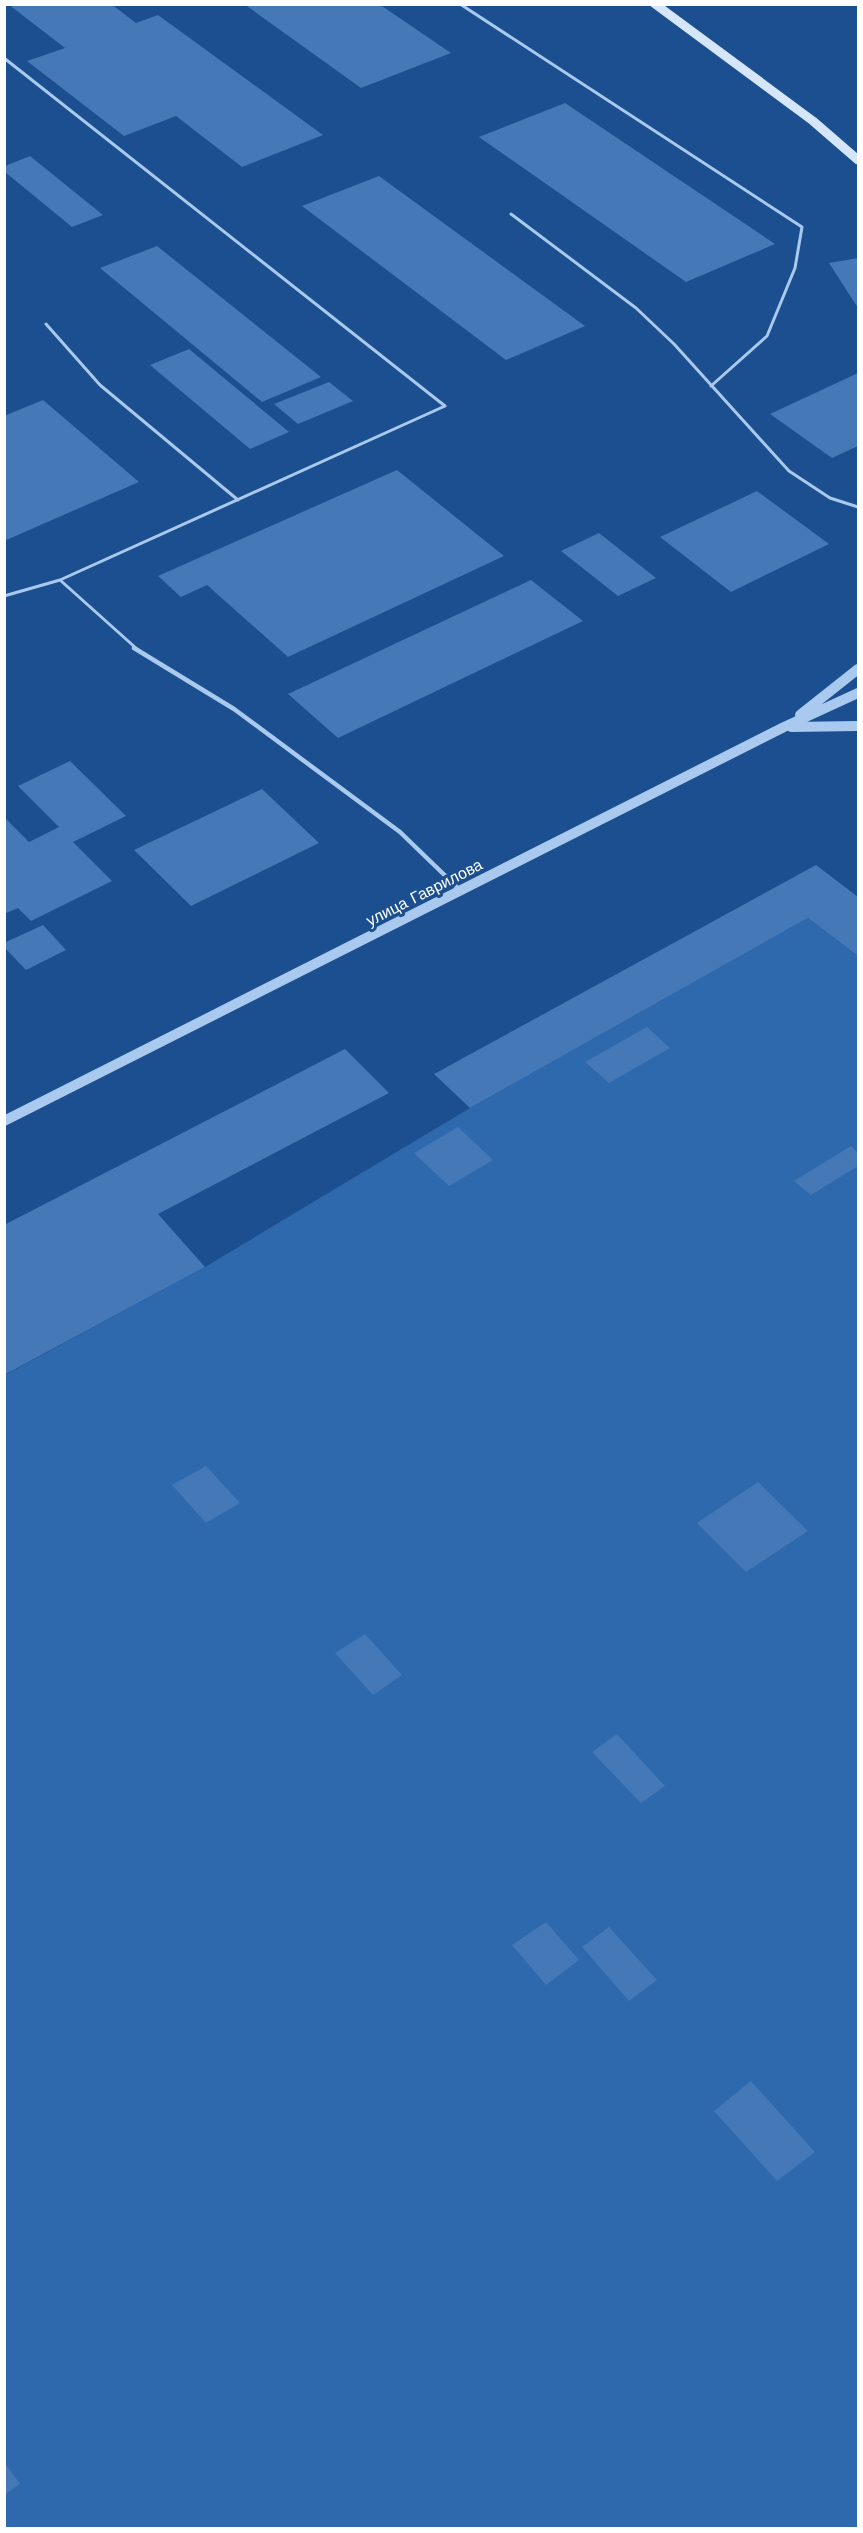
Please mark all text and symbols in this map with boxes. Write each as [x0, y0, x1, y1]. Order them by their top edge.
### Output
street label: улица Гаврилова [363, 855, 486, 930]

